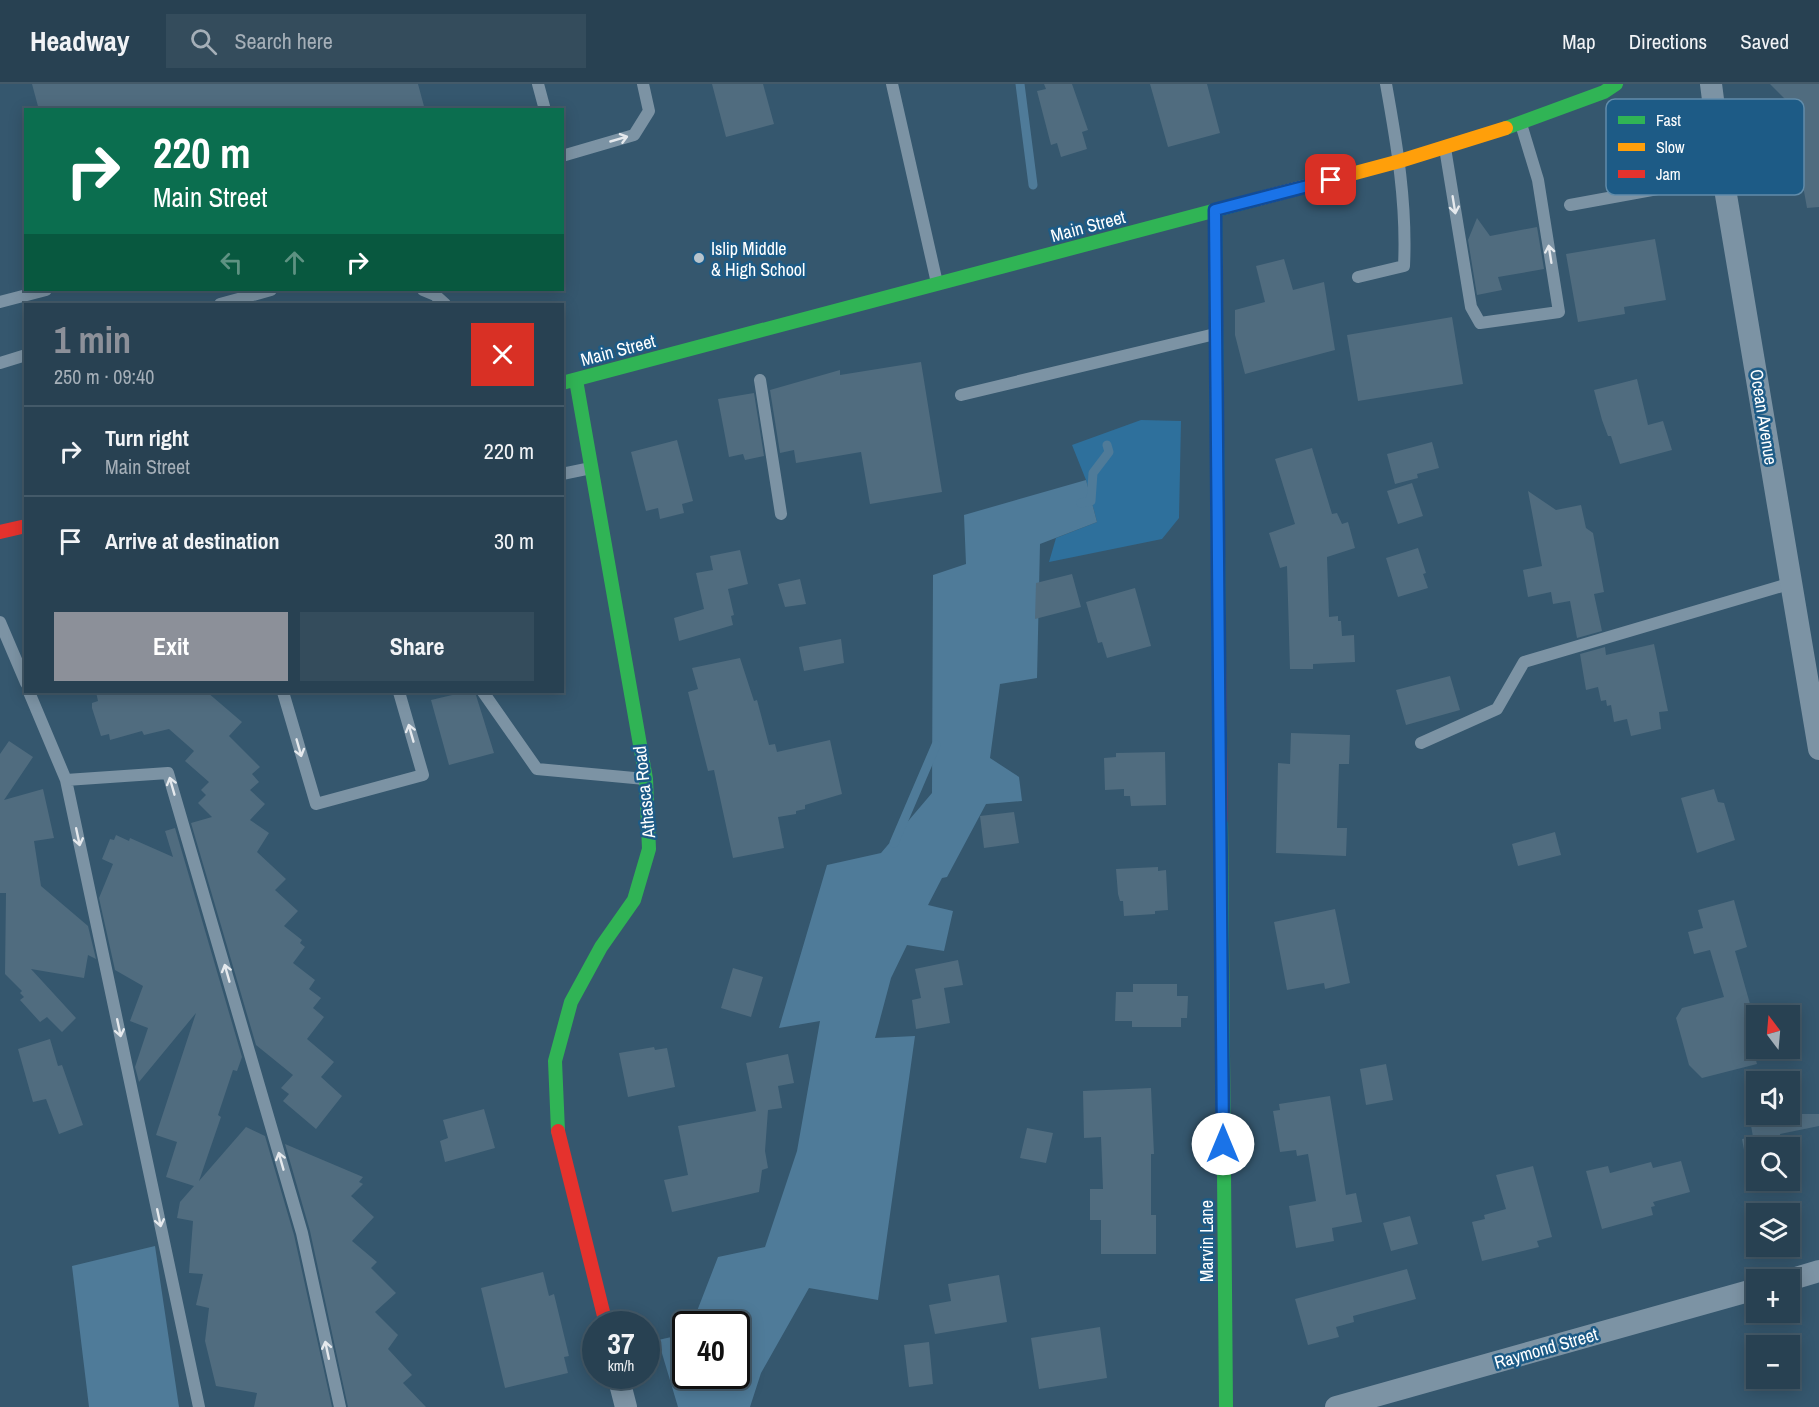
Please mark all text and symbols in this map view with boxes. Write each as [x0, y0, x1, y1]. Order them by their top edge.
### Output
search box [166, 14, 586, 68]
text: Headway [30, 22, 130, 60]
icon: search [187, 25, 220, 58]
text: Search here [235, 26, 333, 56]
text: Map [1562, 27, 1596, 56]
text: Directions [1629, 27, 1707, 56]
text: Saved [1740, 27, 1789, 56]
legend [1606, 99, 1804, 195]
text: Fast [1656, 109, 1681, 131]
text: 220 m [153, 125, 251, 181]
icon: right [54, 132, 132, 210]
one-way arrow [609, 133, 628, 144]
text: Slow [1656, 136, 1685, 158]
pin [1305, 154, 1356, 205]
icon: arrive [1314, 163, 1347, 196]
text: Jam [1656, 163, 1681, 185]
text: Main Street [153, 179, 267, 215]
one-way arrow [1449, 195, 1460, 214]
street label: Main Street [1048, 204, 1128, 248]
place label: Islip Middle & High School [711, 236, 805, 282]
one-way arrow [1544, 244, 1555, 264]
icon: left [215, 246, 248, 279]
icon: ahead [278, 246, 311, 279]
icon: right [341, 246, 374, 279]
marker: Islip Middle & High School [692, 251, 706, 265]
text: 1 min [54, 316, 131, 364]
button: close [471, 323, 534, 386]
street label: Main Street [578, 328, 658, 372]
text: 250 m · 09:40 [54, 363, 154, 390]
street label: Ocean Avenue [1744, 367, 1784, 467]
text: Turn right [105, 423, 189, 453]
icon: right [54, 435, 87, 468]
text: 220 m [484, 436, 534, 466]
text: Main Street [105, 453, 190, 480]
icon: arrive [54, 525, 87, 558]
text: Arrive at destination [105, 526, 279, 556]
text: 30 m [494, 526, 534, 556]
button: Exit [54, 612, 288, 681]
button: Share [300, 612, 534, 681]
one-way arrow [405, 724, 416, 743]
one-way arrow [294, 738, 305, 757]
street label: Athasca Road [627, 745, 661, 840]
one-way arrow [166, 777, 177, 796]
one-way arrow [73, 827, 84, 846]
one-way arrow [220, 964, 232, 983]
north arrow [1746, 1005, 1800, 1059]
map controls [1746, 1005, 1800, 1389]
one-way arrow [114, 1017, 125, 1037]
button: sound [1746, 1071, 1800, 1125]
position arrow [1191, 1112, 1255, 1176]
button: search [1746, 1137, 1800, 1191]
one-way arrow [275, 1151, 286, 1170]
street label: Marvin Lane [1194, 1200, 1219, 1282]
button: layers [1746, 1203, 1800, 1257]
one-way arrow [154, 1208, 165, 1228]
button: + [1746, 1269, 1800, 1323]
speed limit sign: 40 [672, 1311, 750, 1389]
street label: Raymond Street [1491, 1321, 1601, 1375]
text: 37 [607, 1323, 635, 1363]
button: − [1746, 1335, 1800, 1389]
one-way arrow [321, 1341, 333, 1360]
text: km/h [608, 1355, 634, 1376]

